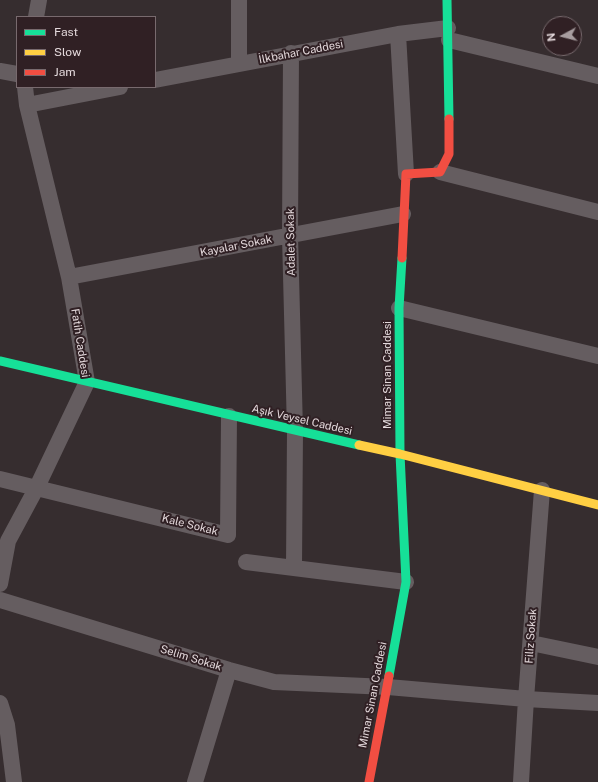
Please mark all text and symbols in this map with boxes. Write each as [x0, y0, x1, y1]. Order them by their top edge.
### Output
legend [16, 16, 156, 88]
north arrow [542, 16, 582, 56]
text: Fast [54, 25, 78, 39]
text: N [545, 32, 558, 42]
street label: İlkbahar Caddesi [258, 37, 344, 67]
text: Slow [54, 45, 81, 59]
text: Jam [54, 65, 76, 79]
street label: Adalet Sokak [284, 208, 298, 276]
street label: Kayalar Sokak [199, 233, 273, 259]
street label: Fatih Caddesi [68, 308, 92, 378]
street label: Mimar Sinan Caddesi [381, 321, 395, 429]
street label: Aşık Veysel Caddesi [251, 402, 353, 438]
street label: Kale Sokak [161, 512, 219, 538]
street label: Filiz Sokak [522, 608, 540, 664]
street label: Mimar Sinan Caddesi [356, 641, 390, 749]
street label: Selim Sokak [159, 642, 223, 674]

